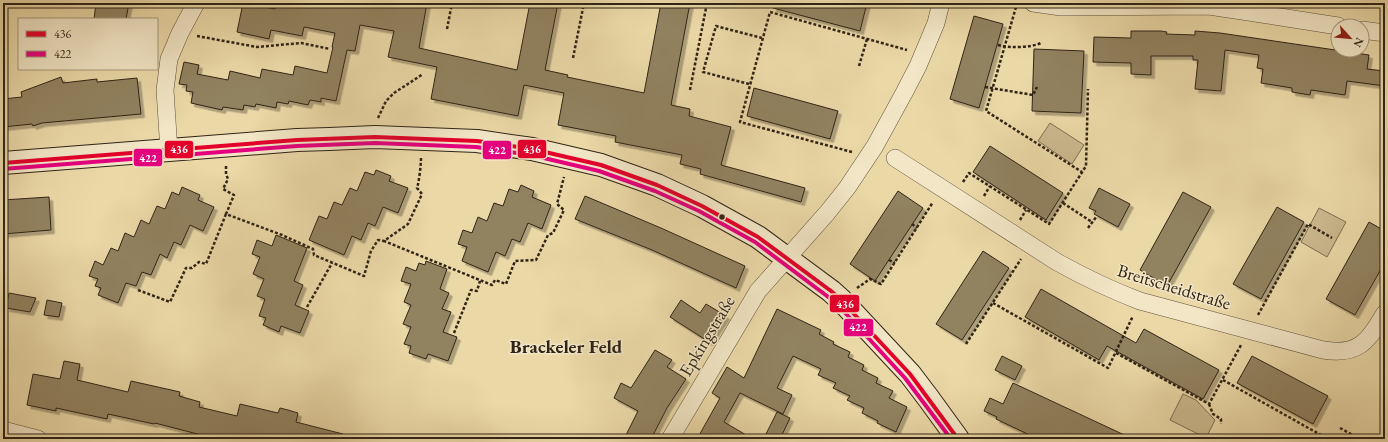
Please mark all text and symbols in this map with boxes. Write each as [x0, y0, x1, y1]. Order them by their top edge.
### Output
legend [18, 18, 158, 70]
north arrow [1330, 18, 1370, 58]
text: 436 [54, 26, 72, 42]
text: N [1351, 35, 1367, 50]
text: 422 [54, 46, 72, 62]
line badge: 436 [517, 139, 547, 159]
line badge: 436 [164, 140, 194, 159]
line badge: 422 [482, 140, 512, 160]
text: 436 [170, 142, 188, 156]
text: 436 [523, 142, 541, 156]
text: 422 [488, 143, 506, 157]
line badge: 422 [133, 148, 163, 167]
text: 422 [139, 151, 157, 165]
unlabelled marker [717, 212, 727, 222]
street label: Breitscheidstraße [1115, 258, 1234, 315]
street label: Epkingstraße [673, 291, 740, 380]
line badge: 436 [829, 294, 860, 313]
text: 436 [836, 297, 854, 311]
line badge: 422 [843, 318, 874, 337]
text: 422 [849, 320, 867, 334]
district label: Brackeler Feld [510, 334, 623, 359]

